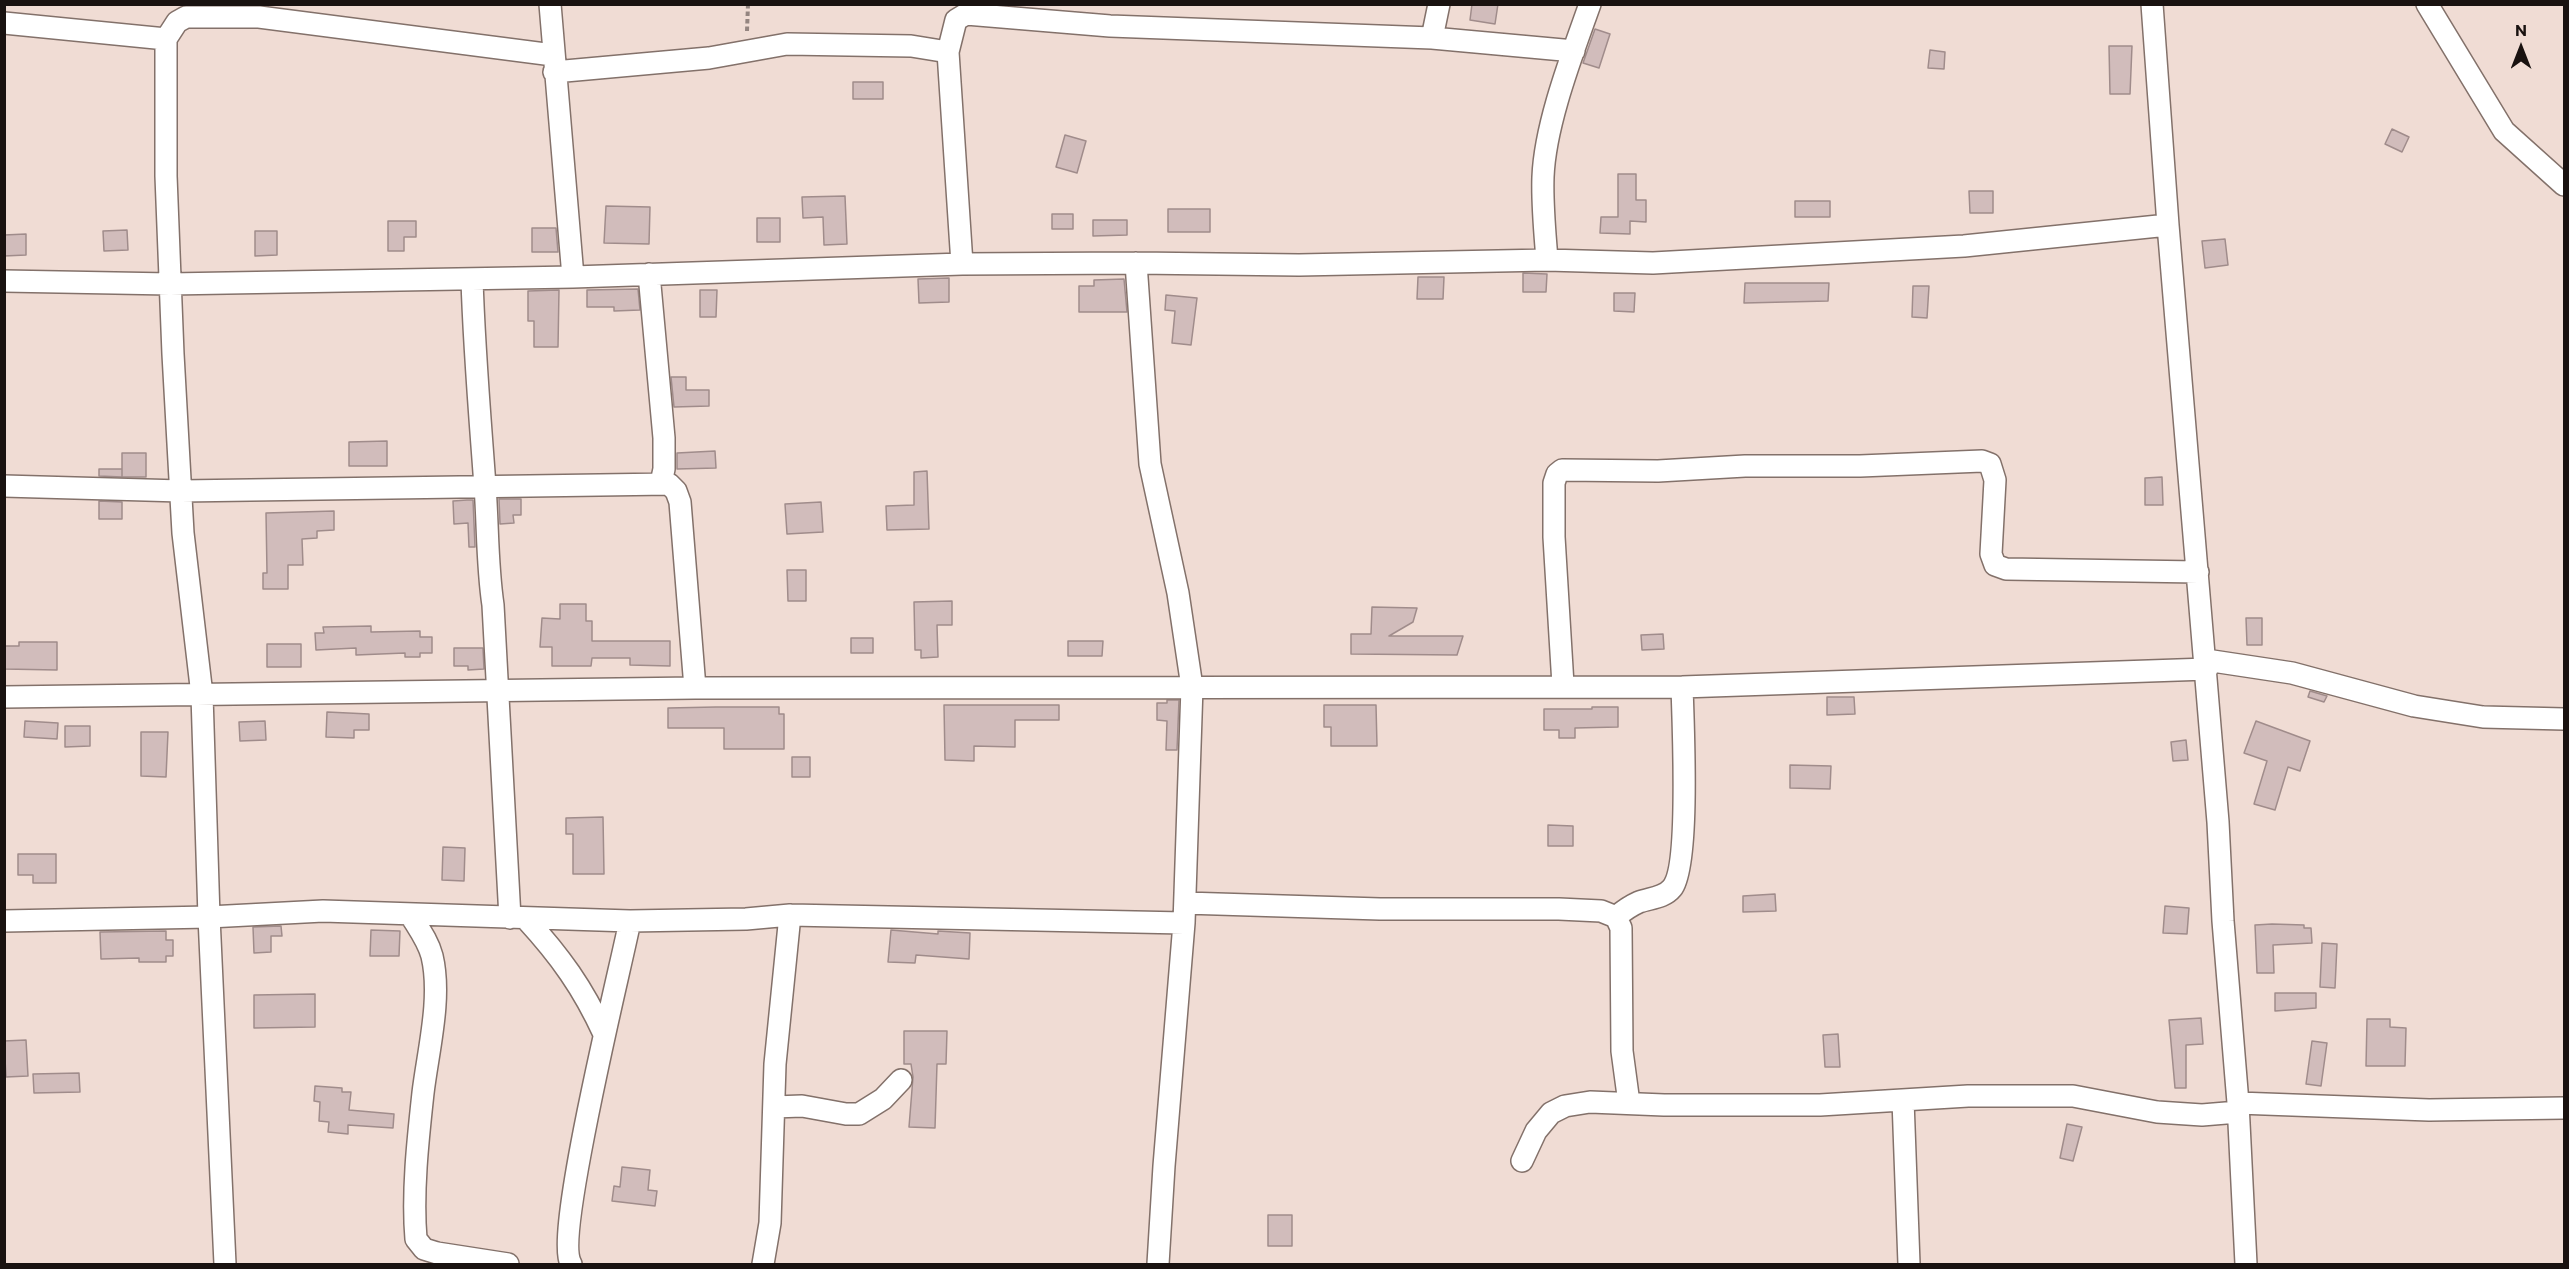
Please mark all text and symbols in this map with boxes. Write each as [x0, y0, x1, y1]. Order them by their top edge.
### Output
north arrow [2491, 18, 2551, 78]
text: N [2515, 20, 2527, 39]

